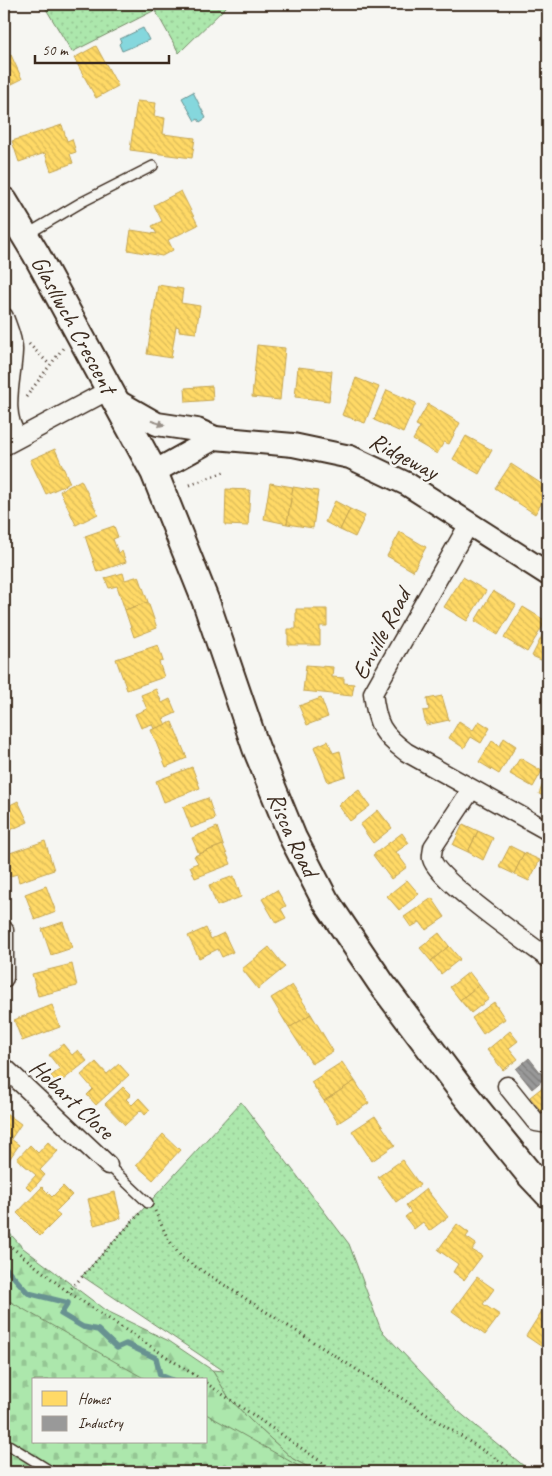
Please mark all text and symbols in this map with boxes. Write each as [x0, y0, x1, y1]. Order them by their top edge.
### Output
scale bar [35, 32, 169, 64]
text: 50 m [42, 41, 69, 60]
street label: Glasllwch Crescent [25, 250, 125, 401]
one-way arrow [150, 419, 165, 427]
street label: Ridgeway [364, 425, 445, 487]
street label: Enville Road [345, 580, 419, 685]
street label: Risca Road [261, 788, 327, 885]
street label: Hobart Close [24, 1052, 122, 1147]
legend [32, 1378, 208, 1444]
text: Homes [78, 1390, 112, 1409]
text: Industry [78, 1414, 125, 1433]

